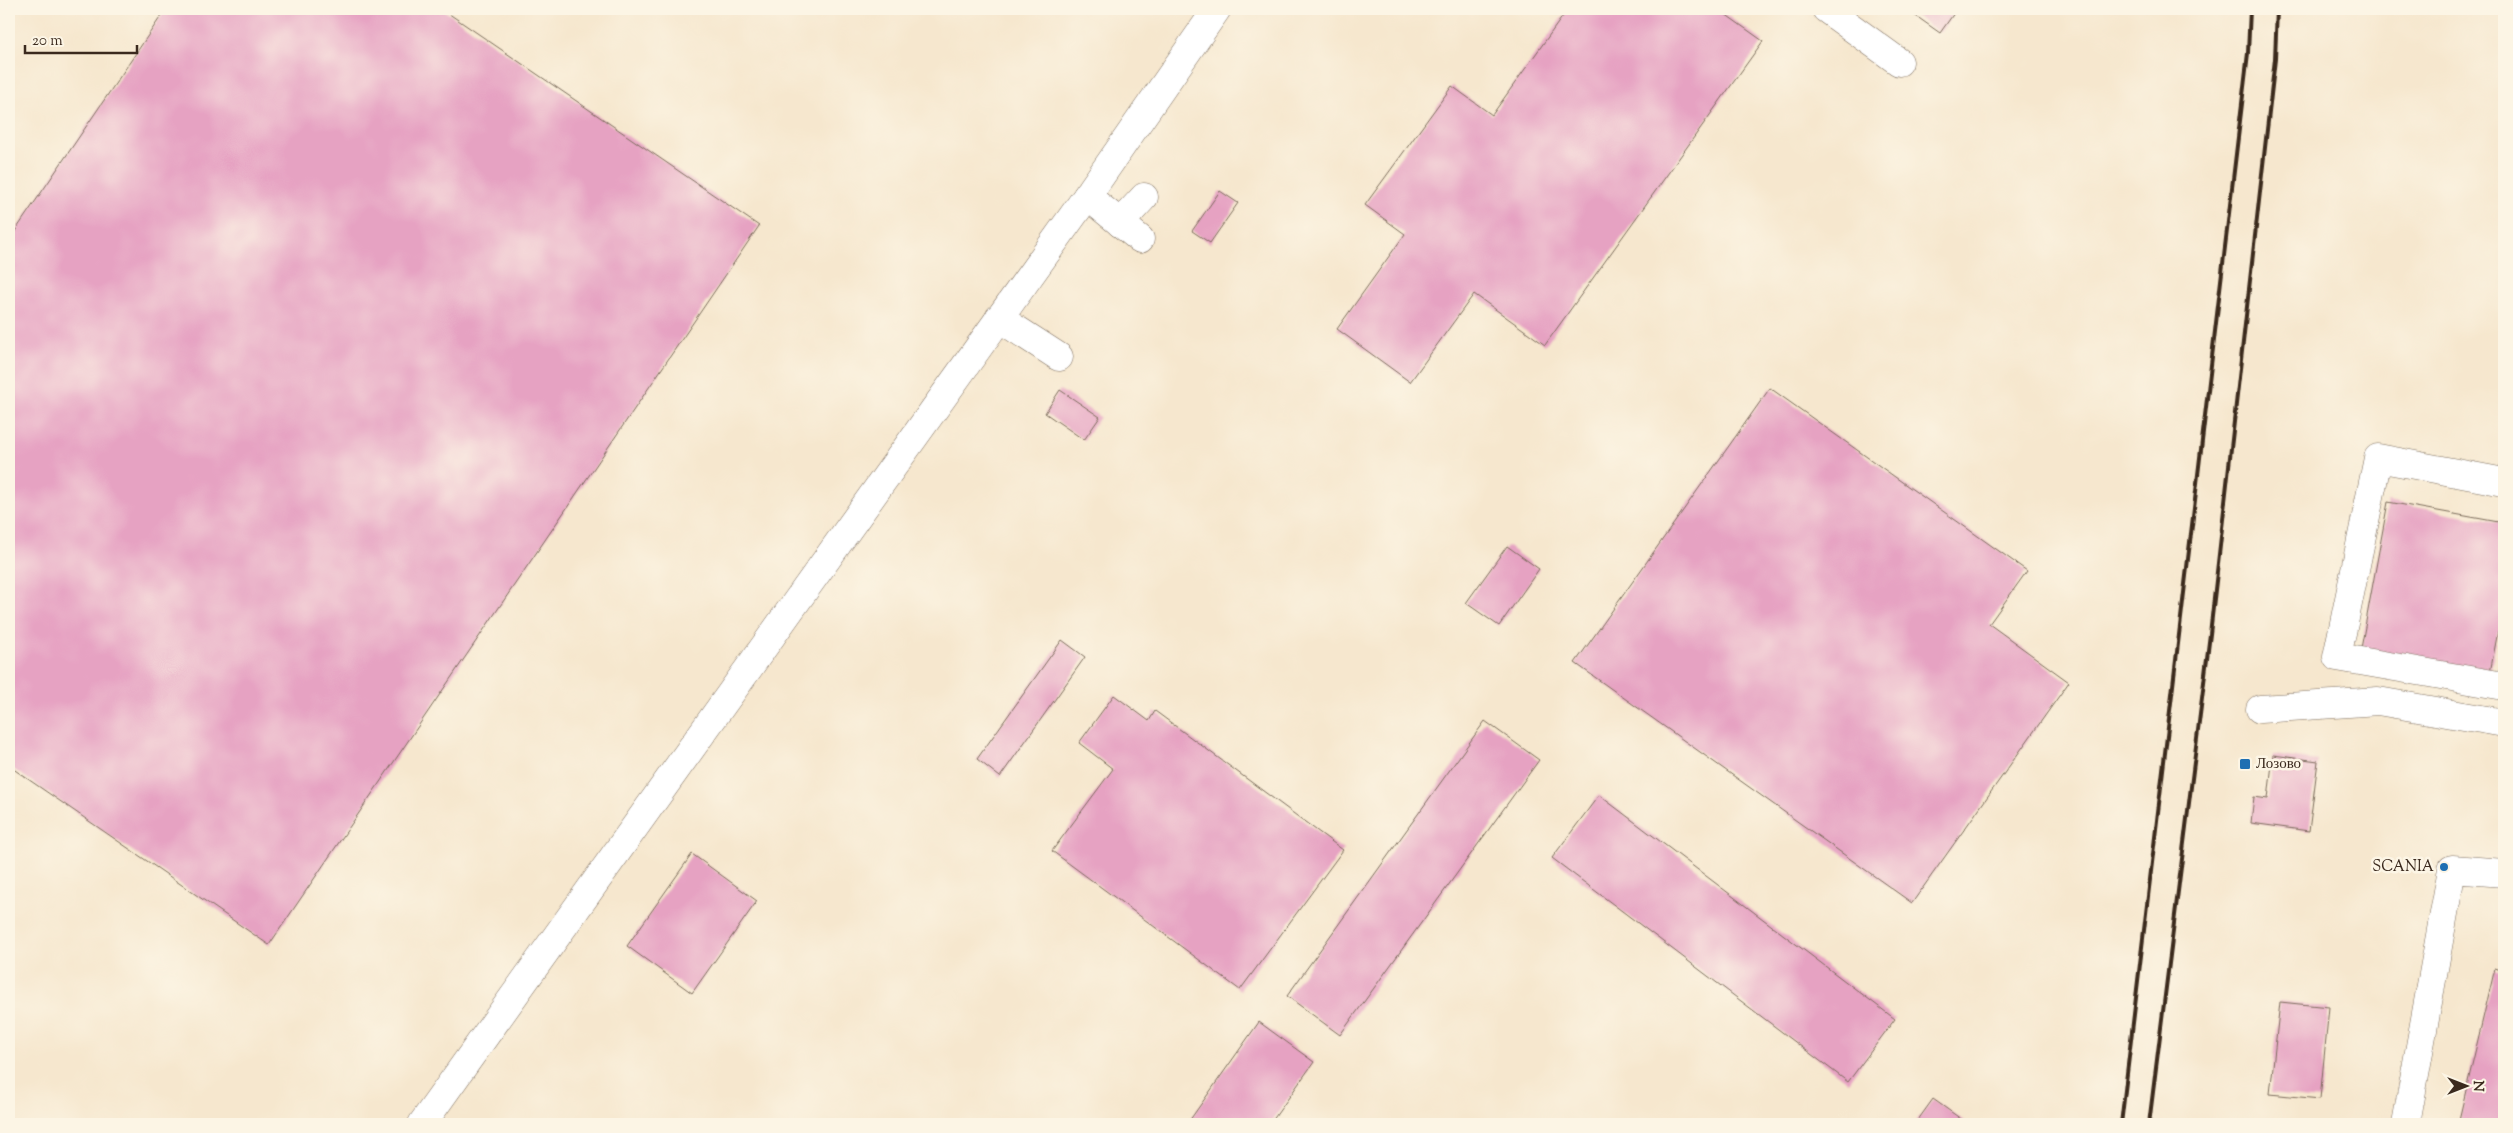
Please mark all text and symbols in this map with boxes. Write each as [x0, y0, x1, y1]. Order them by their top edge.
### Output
scale bar [25, 22, 138, 54]
text: 20 m [32, 31, 63, 52]
place label: Лозово [2256, 754, 2301, 775]
marker: Лозово [2238, 757, 2252, 771]
place label: SCANIA [2372, 857, 2434, 878]
marker: SCANIA [2438, 861, 2450, 873]
north arrow [2440, 1060, 2490, 1110]
text: N [2467, 1080, 2487, 1092]

